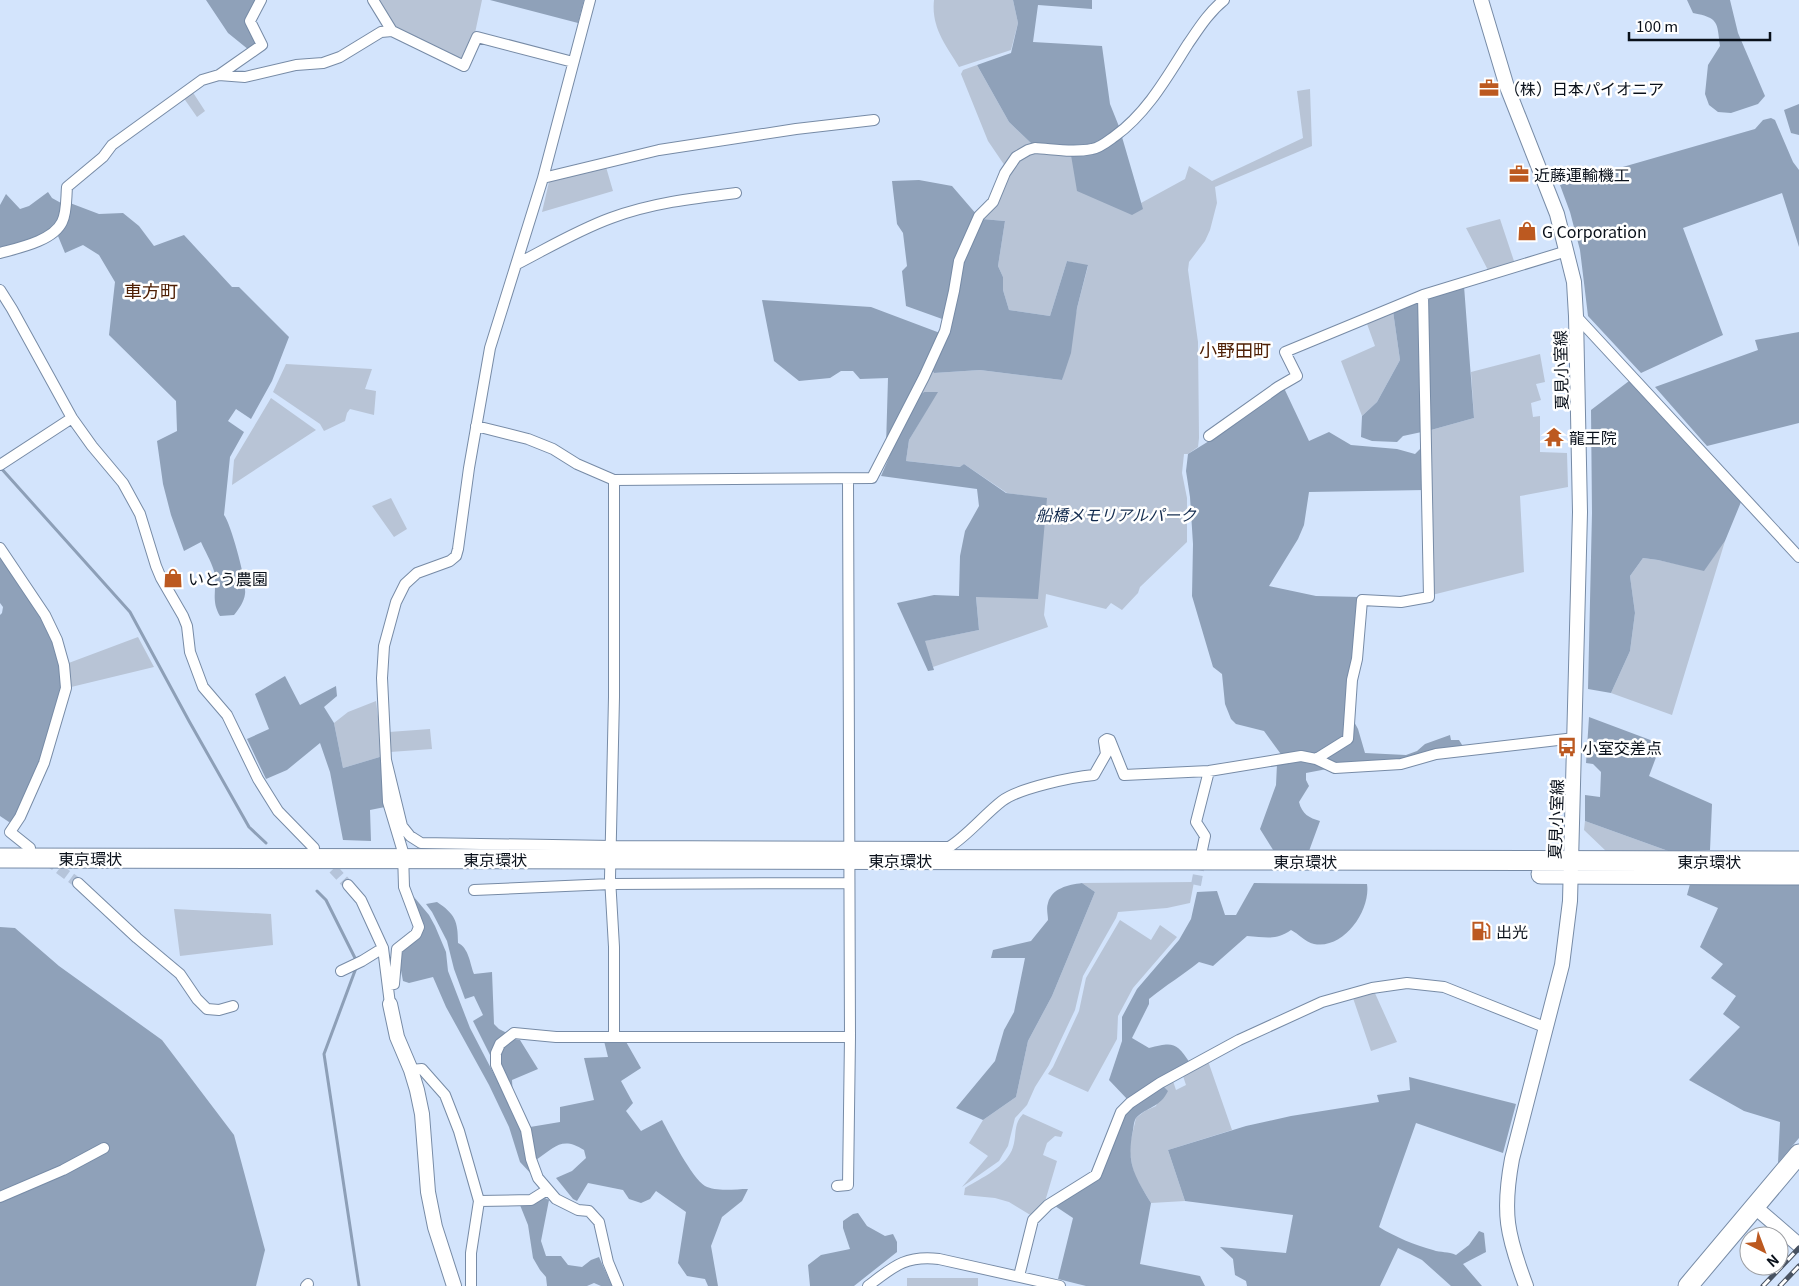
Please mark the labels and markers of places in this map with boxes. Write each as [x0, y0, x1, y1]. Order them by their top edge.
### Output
place label: （株）日本パイオニア [1504, 76, 1664, 100]
office icon: （株）日本パイオニア [1478, 77, 1500, 99]
place label: 近藤運輸機工 [1534, 162, 1630, 186]
office icon: 近藤運輸機工 [1508, 163, 1530, 185]
place label: G Corporation [1542, 219, 1647, 243]
shop icon: G Corporation [1516, 220, 1538, 242]
place label: 龍王院 [1569, 425, 1617, 449]
temple icon: 龍王院 [1543, 426, 1565, 448]
place label: いとう農園 [188, 566, 268, 590]
shop icon: いとう農園 [162, 567, 184, 589]
place label: 小室交差点 [1582, 735, 1662, 759]
bus stop icon: 小室交差点 [1556, 736, 1578, 758]
place label: 出光 [1496, 919, 1528, 943]
fuel station icon: 出光 [1470, 920, 1492, 942]

